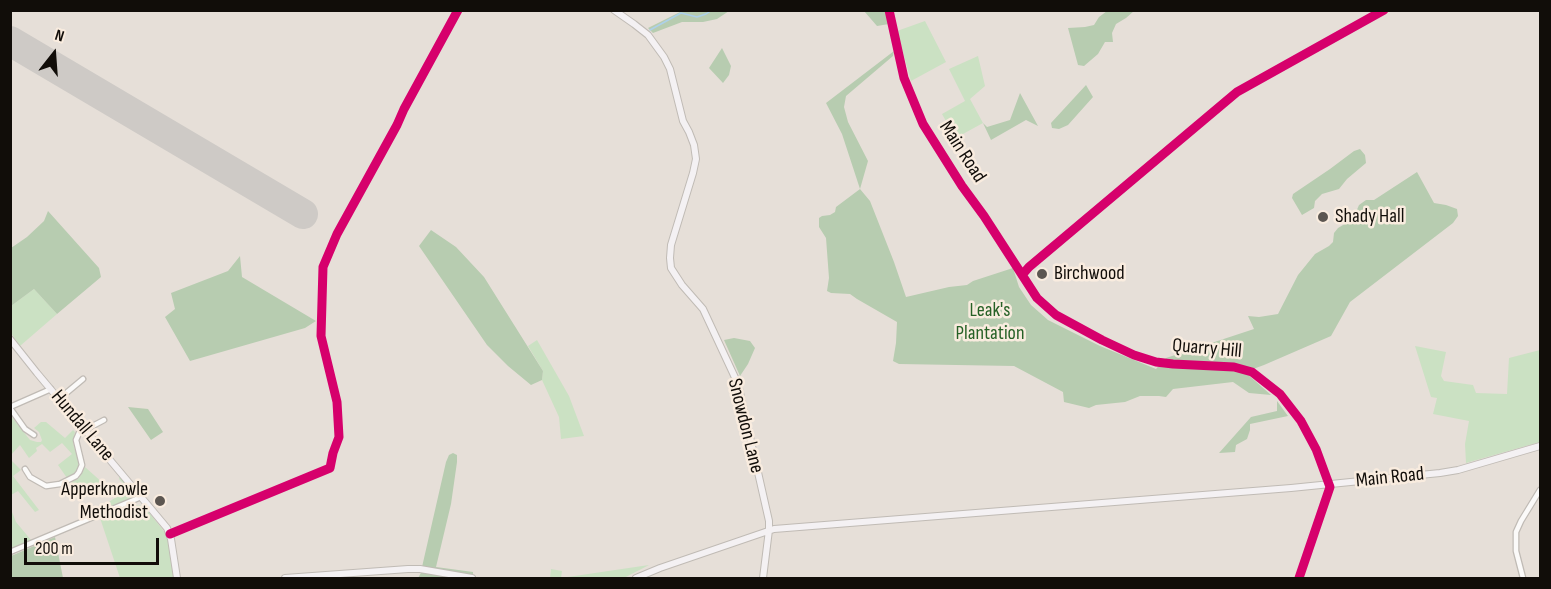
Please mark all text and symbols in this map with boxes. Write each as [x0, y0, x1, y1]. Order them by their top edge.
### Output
north arrow [24, 24, 84, 84]
text: N [53, 26, 66, 47]
street label: Main Road [933, 117, 991, 187]
place label: Shady Hall [1335, 205, 1404, 229]
marker: Shady Hall [1316, 210, 1330, 224]
place label: Birchwood [1054, 262, 1125, 286]
marker: Birchwood [1035, 267, 1049, 281]
park label: Leak's Plantation [956, 299, 1024, 346]
street label: Quarry Hill [1171, 334, 1243, 364]
street label: Snowdon Lane [722, 376, 768, 476]
street label: Hundall Lane [45, 386, 119, 466]
street label: Main Road [1355, 462, 1425, 494]
place label: Apperknowle Methodist [61, 478, 148, 525]
marker: Apperknowle Methodist [153, 494, 167, 508]
scale bar [27, 526, 162, 564]
text: 200 m [35, 538, 73, 559]

